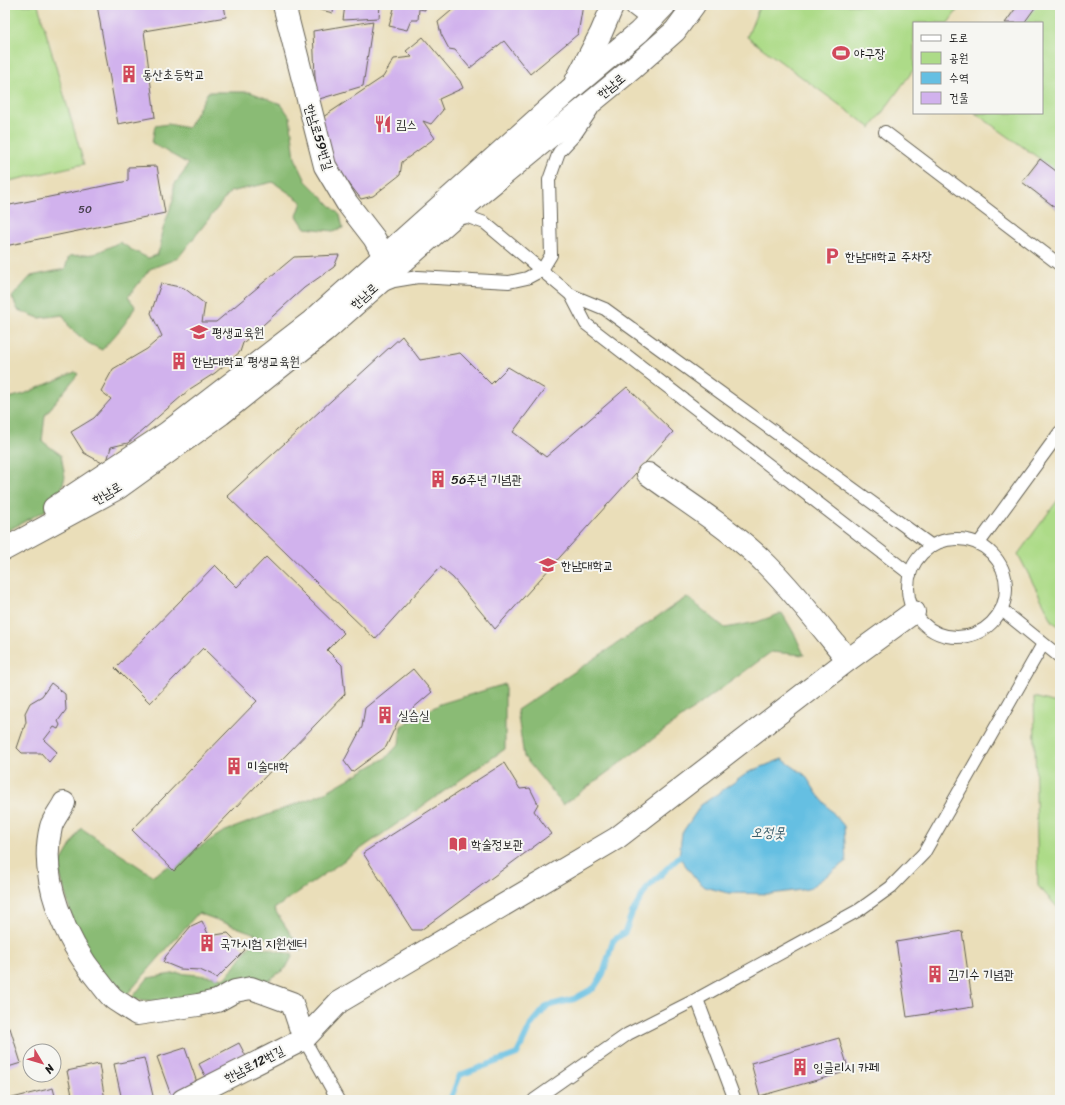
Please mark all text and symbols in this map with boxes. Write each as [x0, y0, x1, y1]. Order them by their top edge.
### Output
legend [913, 22, 1043, 114]
text: 도로 [949, 27, 968, 49]
place label: 야구장 [854, 42, 885, 65]
sports icon: 야구장 [831, 43, 851, 63]
text: 공원 [949, 47, 968, 69]
place label: 동산초등학교 [142, 63, 205, 86]
building icon: 동산초등학교 [119, 64, 139, 84]
street label: 한남로 [592, 67, 630, 105]
text: 수역 [949, 67, 969, 89]
text: 건물 [949, 87, 969, 109]
street label: 한남로59번길 [298, 101, 340, 173]
place label: 킴스 [396, 113, 417, 136]
restaurant icon: 킴스 [373, 114, 393, 134]
house number: 50 [78, 200, 92, 219]
place label: 한남대학교 주차장 [845, 245, 932, 268]
parking icon: 한남대학교 주차장 [822, 246, 842, 266]
street label: 한남로 [345, 277, 383, 315]
place label: 평생교육원 [212, 321, 264, 344]
school or university icon: 평생교육원 [189, 322, 209, 342]
place label: 한남대학교 평생교육원 [192, 350, 300, 373]
building icon: 한남대학교 평생교육원 [169, 351, 189, 371]
place label: 56주년 기념관 [451, 468, 522, 491]
building icon: 56주년 기념관 [428, 469, 448, 489]
street label: 한남로 [88, 475, 126, 511]
place label: 한남대학교 [561, 554, 613, 577]
school or university icon: 한남대학교 [538, 555, 558, 575]
place label: 실습실 [398, 704, 430, 727]
building icon: 실습실 [375, 705, 395, 725]
place label: 미술대학 [247, 755, 289, 778]
building icon: 미술대학 [224, 756, 244, 776]
water label: 오정못 [751, 820, 786, 845]
place label: 학술정보관 [471, 833, 523, 856]
library icon: 학술정보관 [448, 834, 468, 854]
place label: 국가시험 지원센터 [220, 932, 307, 955]
building icon: 국가시험 지원센터 [197, 933, 217, 953]
place label: 김기수 기념관 [948, 963, 1014, 986]
building icon: 김기수 기념관 [925, 964, 945, 984]
street label: 한남로12번길 [220, 1039, 288, 1089]
north arrow [22, 1043, 62, 1083]
place label: 잉글리시 카페 [813, 1056, 879, 1079]
building icon: 잉글리시 카페 [790, 1057, 810, 1077]
text: N [39, 1059, 60, 1078]

